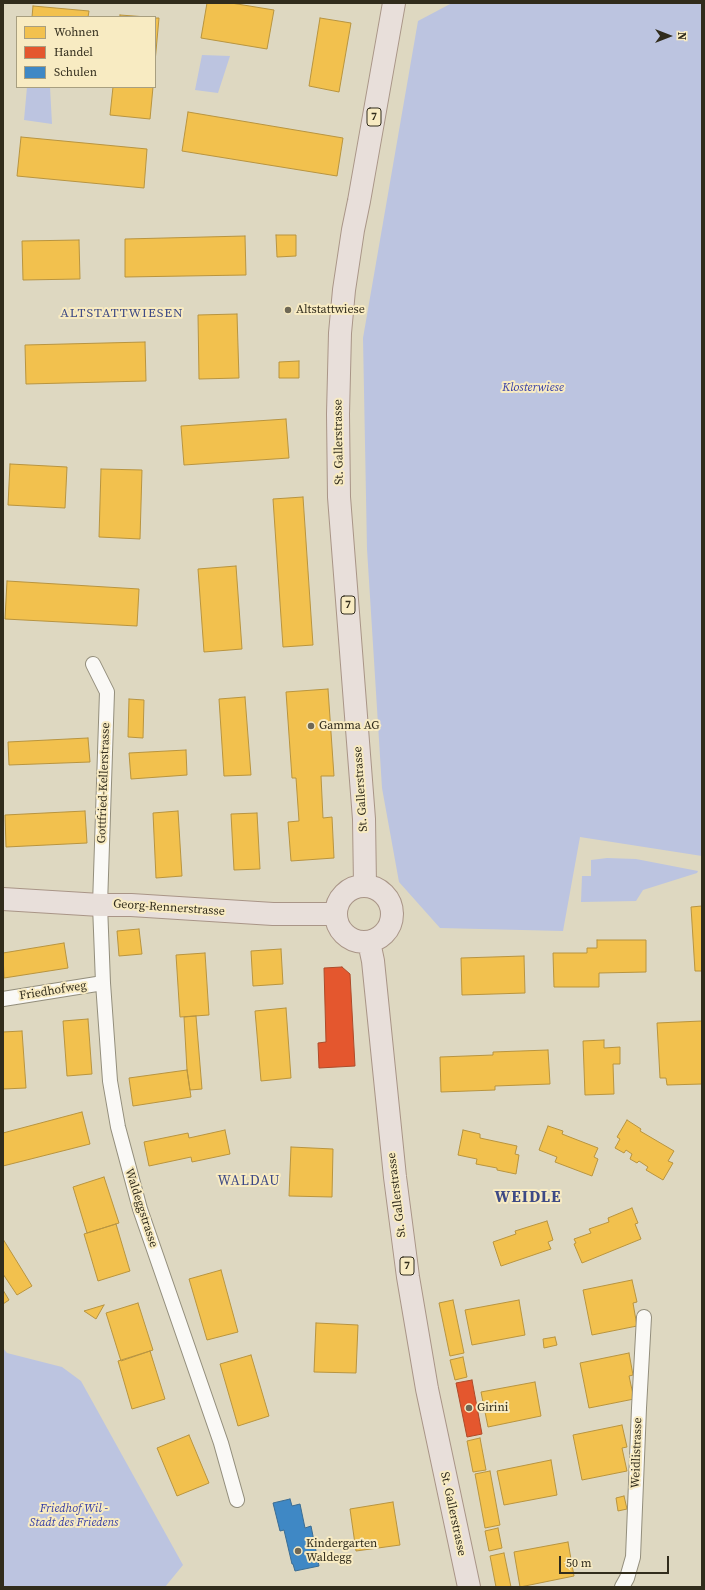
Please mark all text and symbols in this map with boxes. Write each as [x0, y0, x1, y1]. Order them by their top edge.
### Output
legend [16, 16, 156, 88]
north arrow [649, 16, 689, 56]
text: Wohnen [54, 24, 99, 40]
text: N [674, 32, 689, 40]
text: Handel [54, 44, 93, 60]
text: Schulen [54, 64, 97, 80]
road number: 7 [367, 108, 381, 126]
place label: Altstattwiese [296, 303, 365, 317]
marker: Altstattwiese [283, 305, 293, 315]
district label: ALTSTATTWIESEN [60, 306, 184, 322]
park label: Klosterwiese [502, 381, 564, 395]
street label: St. Gallerstrasse [331, 399, 347, 485]
road number: 7 [341, 596, 355, 614]
place label: Gamma AG [319, 719, 379, 733]
marker: Gamma AG [306, 721, 316, 731]
street label: Gottfried-Kellerstrasse [95, 722, 113, 844]
street label: St. Gallerstrasse [351, 746, 371, 832]
street label: Georg-Rennerstrasse [113, 897, 225, 919]
street label: Friedhofweg [18, 979, 88, 1003]
street label: St. Gallerstrasse [385, 1152, 409, 1238]
street label: Waldeggstrasse [121, 1167, 161, 1249]
district label: WALDAU [218, 1173, 280, 1189]
district label: WEIDLE [494, 1188, 562, 1208]
road number: 7 [400, 1257, 414, 1275]
place label: Girini [477, 1401, 508, 1415]
marker: Girini [464, 1403, 474, 1413]
street label: Weidlistrasse [629, 1417, 645, 1489]
street label: St. Gallerstrasse [437, 1471, 469, 1557]
park label: Friedhof Wil - Stadt des Friedens [30, 1502, 118, 1530]
place label: Kindergarten Waldegg [306, 1537, 377, 1565]
marker: Kindergarten Waldegg [293, 1546, 303, 1556]
scale bar [561, 1548, 671, 1574]
text: 50 m [566, 1555, 592, 1571]

